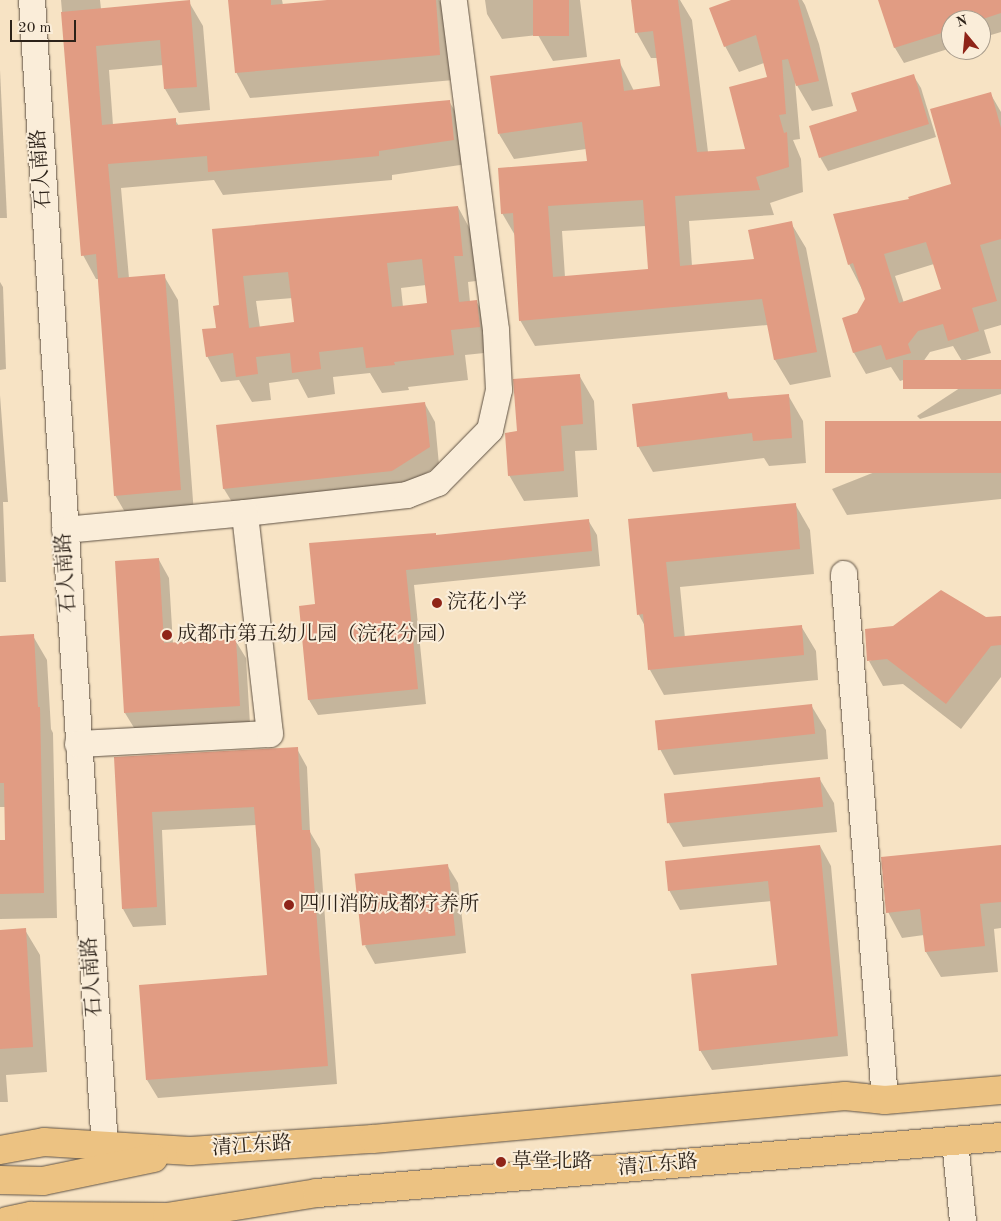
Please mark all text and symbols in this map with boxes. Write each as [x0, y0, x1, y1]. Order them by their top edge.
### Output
scale bar [12, 10, 79, 42]
north arrow [941, 10, 991, 60]
text: N [955, 13, 969, 30]
text: 20 m [18, 21, 52, 36]
street label: 石人南路 [27, 128, 57, 210]
street label: 石人南路 [52, 532, 82, 614]
place label: 浣花小学 [447, 591, 527, 615]
marker: 浣花小学 [431, 597, 443, 609]
place label: 成都市第五幼儿园（浣花分园） [177, 623, 457, 647]
marker: 成都市第五幼儿园（浣花分园） [161, 629, 173, 641]
place label: 四川消防成都疗养所 [299, 893, 479, 917]
marker: 四川消防成都疗养所 [283, 899, 295, 911]
street label: 石人南路 [78, 936, 108, 1018]
street label: 清江东路 [211, 1132, 293, 1162]
place label: 草堂北路 [512, 1150, 592, 1174]
street label: 清江东路 [617, 1151, 699, 1181]
marker: 草堂北路 [494, 1155, 508, 1169]

